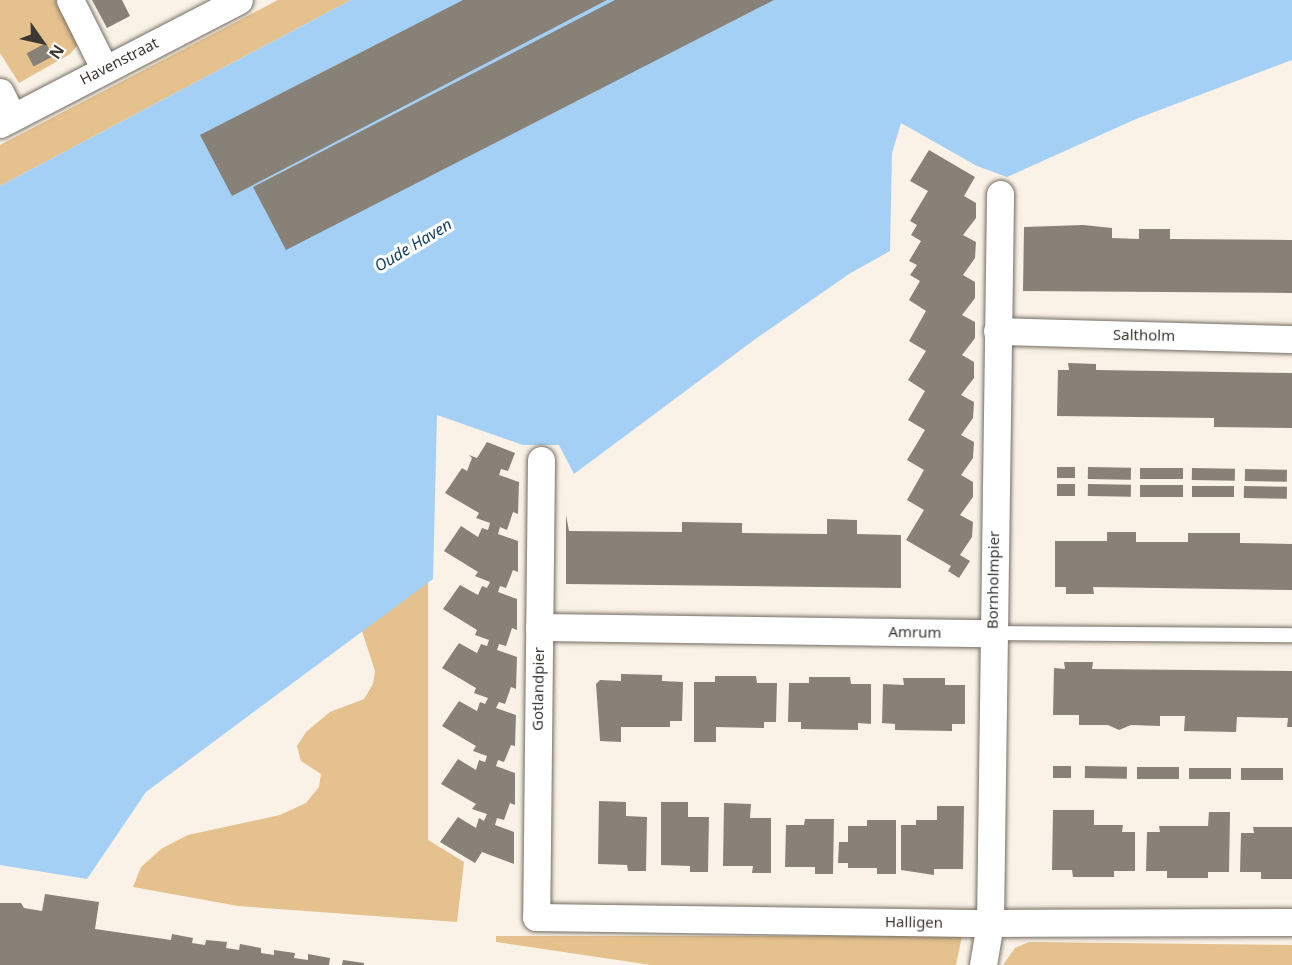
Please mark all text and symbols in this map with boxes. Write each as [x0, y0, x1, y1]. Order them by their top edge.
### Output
north arrow [12, 12, 72, 72]
street label: Havenstraat [77, 34, 161, 88]
text: N [44, 41, 70, 64]
water label: Oude Haven [371, 214, 455, 276]
street label: Saltholm [1113, 325, 1175, 345]
street label: Bornholmpier [983, 531, 1003, 629]
street label: Amrum [888, 623, 942, 641]
street label: Gotlandpier [528, 647, 548, 731]
street label: Halligen [885, 912, 943, 932]

